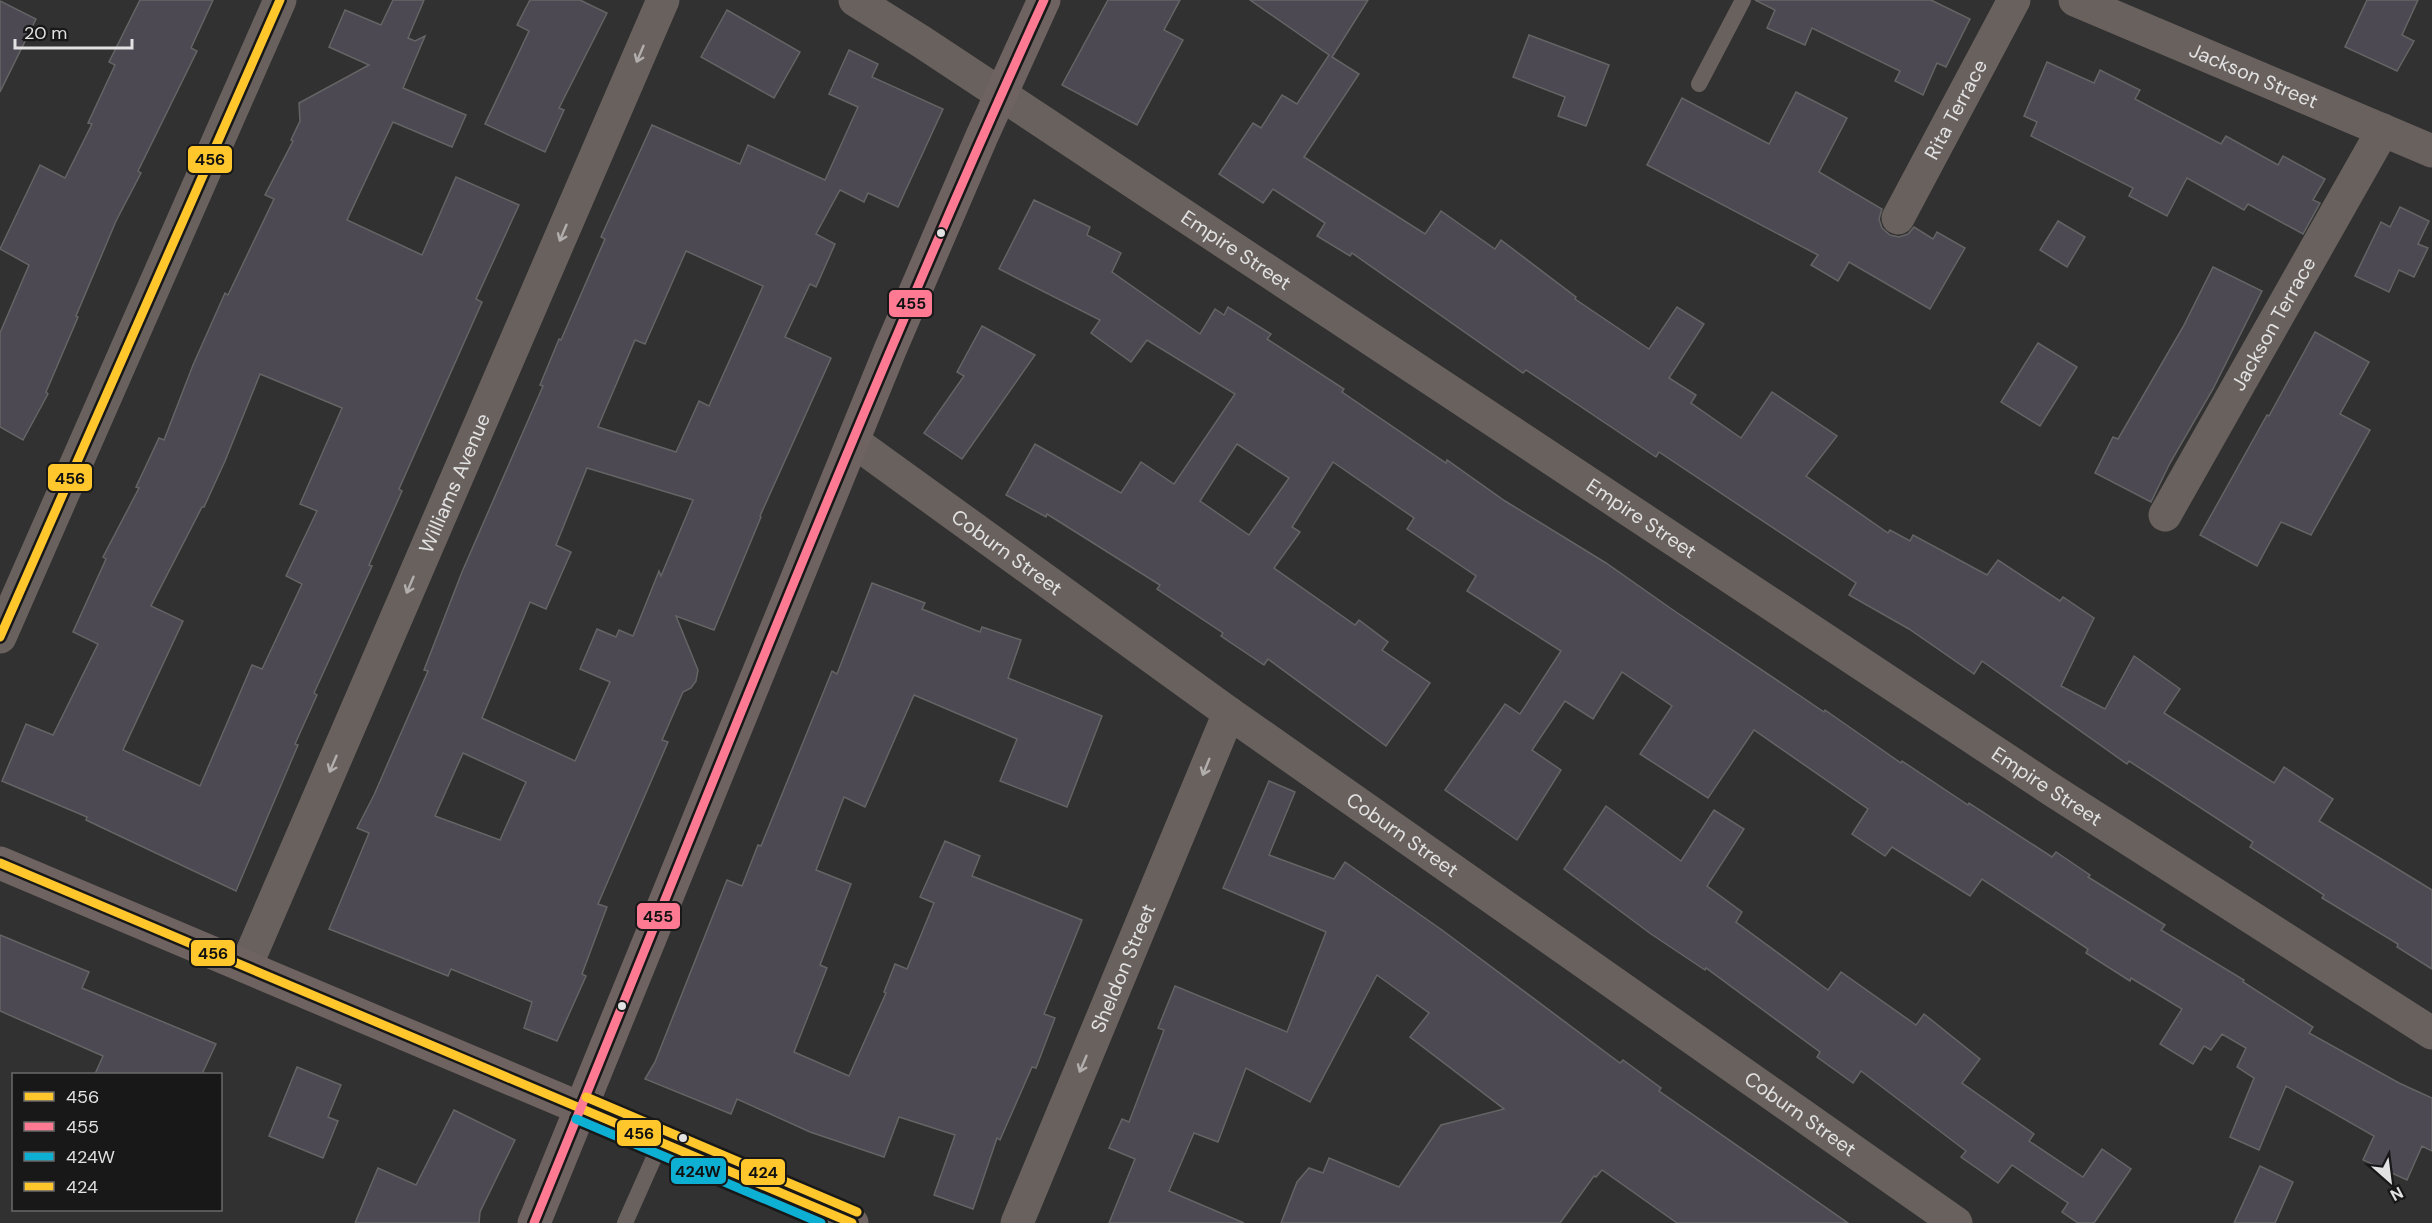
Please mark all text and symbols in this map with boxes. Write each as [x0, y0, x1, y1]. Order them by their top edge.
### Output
scale bar [15, 12, 132, 50]
text: 20 m [24, 21, 67, 45]
street label: Jackson Street [2185, 37, 2322, 114]
one-way arrow [634, 44, 645, 62]
street label: Rita Terrace [1918, 55, 1993, 164]
line badge: 456 [187, 145, 233, 174]
text: 456 [195, 149, 225, 170]
street label: Empire Street [1176, 204, 1297, 296]
one-way arrow [557, 223, 568, 241]
unlabelled marker [935, 227, 947, 239]
street label: Jackson Terrace [2225, 252, 2322, 395]
line badge: 455 [888, 289, 933, 318]
text: 455 [896, 293, 926, 314]
street label: Williams Avenue [413, 409, 496, 557]
line badge: 456 [47, 463, 93, 492]
text: 456 [55, 468, 85, 489]
street label: Empire Street [1581, 472, 1702, 564]
street label: Coburn Street [946, 503, 1068, 601]
one-way arrow [404, 576, 416, 594]
street label: Empire Street [1987, 741, 2107, 832]
one-way arrow [327, 755, 338, 773]
one-way arrow [1200, 758, 1211, 776]
street label: Coburn Street [1341, 786, 1464, 883]
street label: Sheldon Street [1085, 900, 1161, 1036]
line badge: 455 [636, 902, 681, 930]
text: 455 [643, 906, 673, 927]
line badge: 456 [190, 939, 236, 967]
text: 456 [198, 943, 228, 964]
unlabelled marker [616, 1000, 628, 1012]
one-way arrow [1077, 1054, 1088, 1073]
street label: Coburn Street [1739, 1066, 1862, 1162]
legend [12, 1073, 222, 1211]
text: 456 [66, 1085, 99, 1109]
text: 455 [66, 1115, 99, 1139]
line badge: 456 [616, 1119, 662, 1147]
text: 456 [624, 1123, 654, 1144]
unlabelled marker [677, 1132, 689, 1144]
text: 424W [66, 1145, 115, 1169]
north arrow [2360, 1151, 2420, 1211]
line badge: 424W [670, 1157, 727, 1185]
line badge: 424 [740, 1158, 786, 1186]
text: 424W [675, 1161, 721, 1182]
text: 424 [748, 1162, 778, 1183]
text: 424 [66, 1175, 98, 1199]
text: N [2387, 1182, 2407, 1206]

